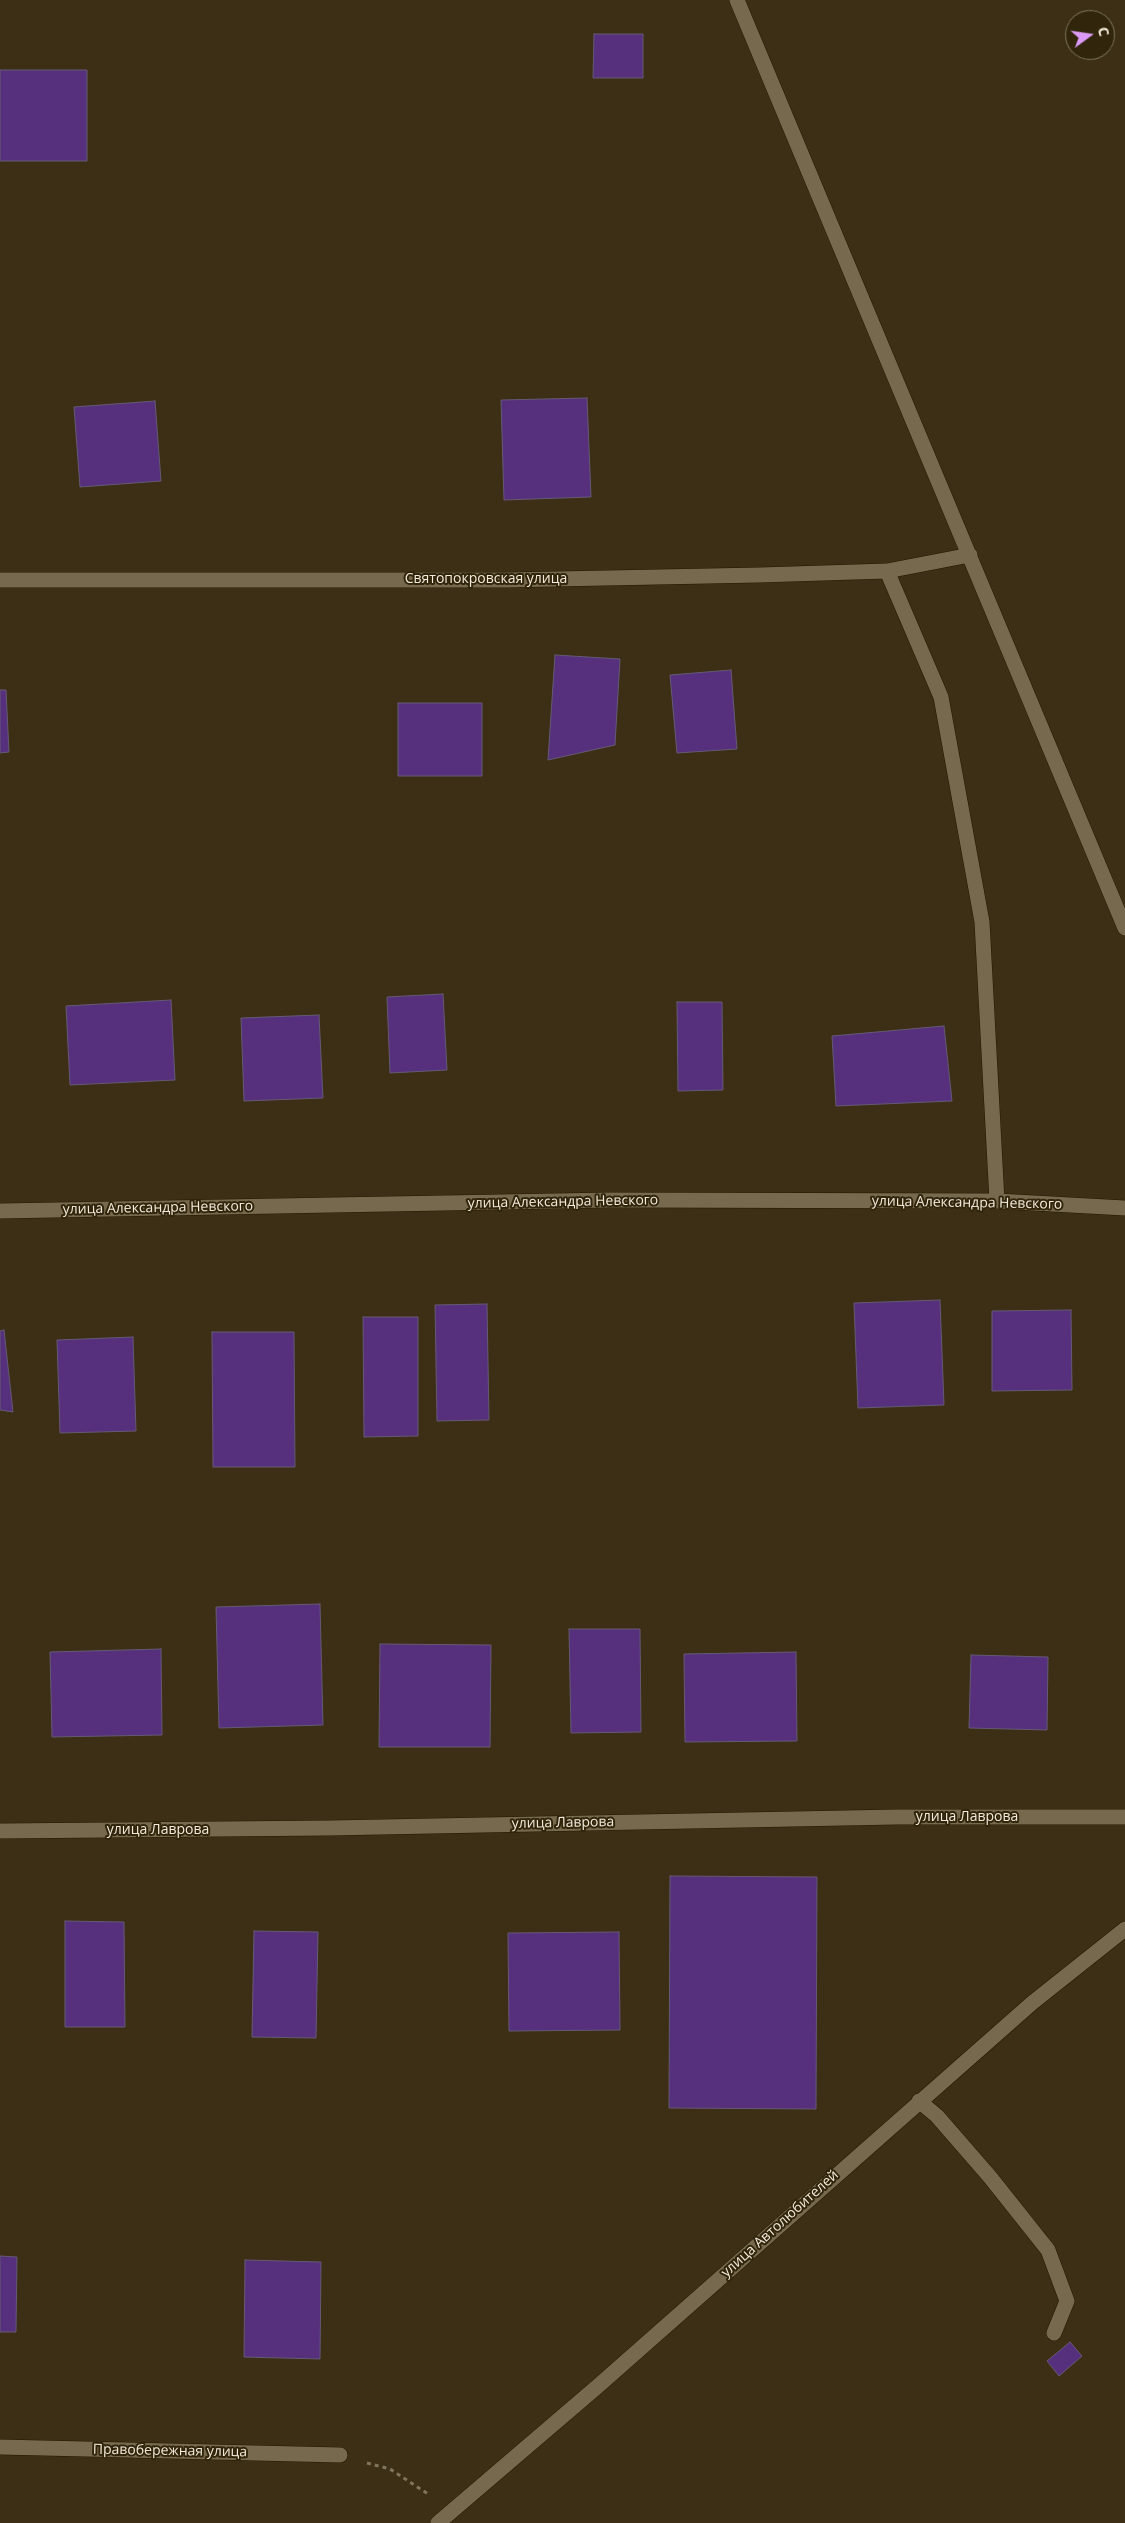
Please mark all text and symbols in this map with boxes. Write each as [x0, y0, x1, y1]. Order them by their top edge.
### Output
north arrow [1065, 10, 1115, 60]
text: С [1094, 25, 1114, 38]
street label: Святопокровская улица [405, 571, 567, 587]
street label: улица Александра Невского [468, 1192, 658, 1212]
street label: улица Александра Невского [872, 1193, 1062, 1213]
street label: улица Александра Невского [63, 1198, 253, 1218]
street label: улица Лаврова [916, 1809, 1018, 1825]
street label: улица Лаврова [512, 1814, 614, 1832]
street label: улица Лаврова [107, 1822, 209, 1838]
street label: улица Автолюбителей [718, 2167, 842, 2281]
street label: Правобережная улица [93, 2441, 247, 2461]

